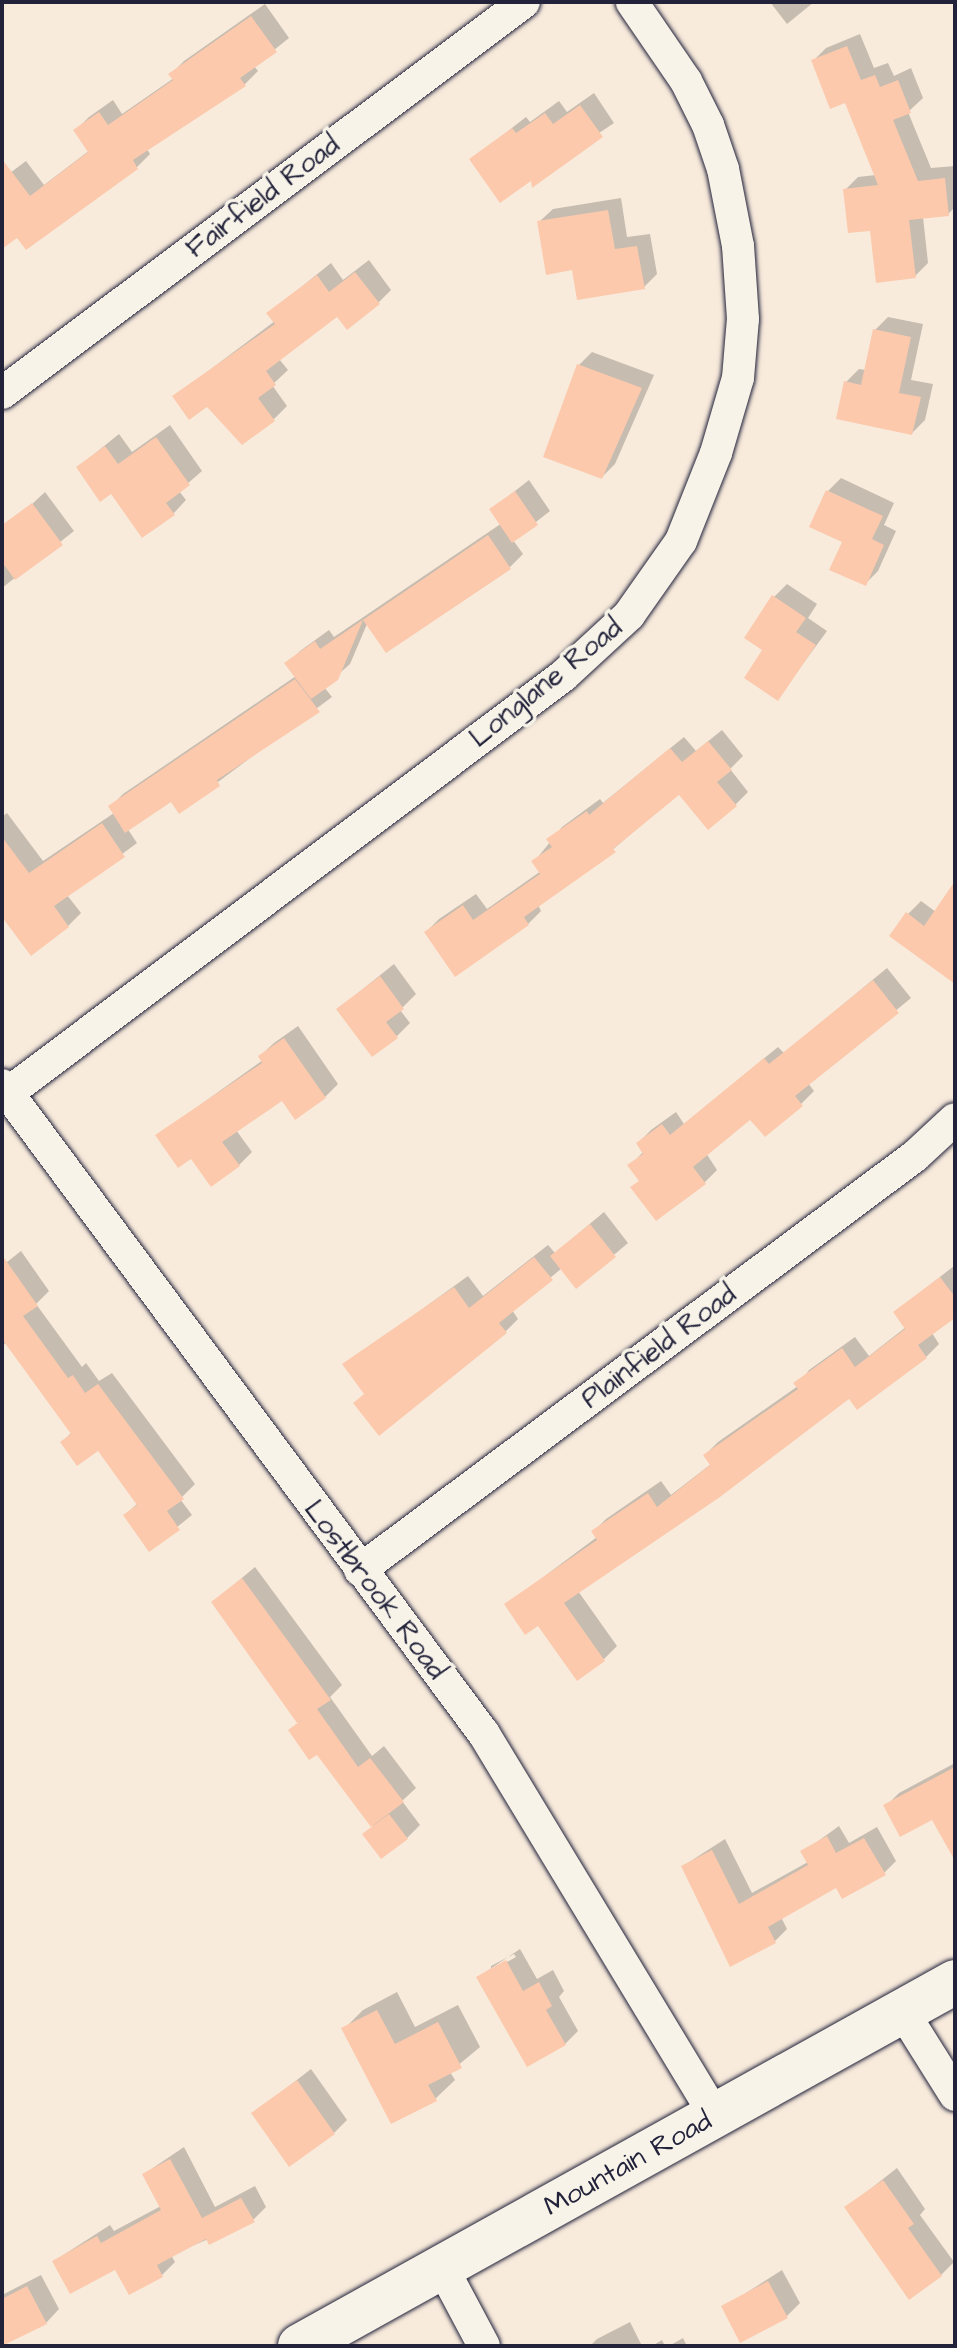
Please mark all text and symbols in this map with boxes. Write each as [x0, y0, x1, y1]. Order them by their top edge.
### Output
street label: Fairfield Road [180, 128, 346, 266]
street label: Longlane Road [463, 611, 629, 755]
street label: Plainfield Road [575, 1278, 743, 1416]
street label: Lostbrook Road [297, 1494, 453, 1686]
street label: Mountain Road [538, 2104, 718, 2224]

